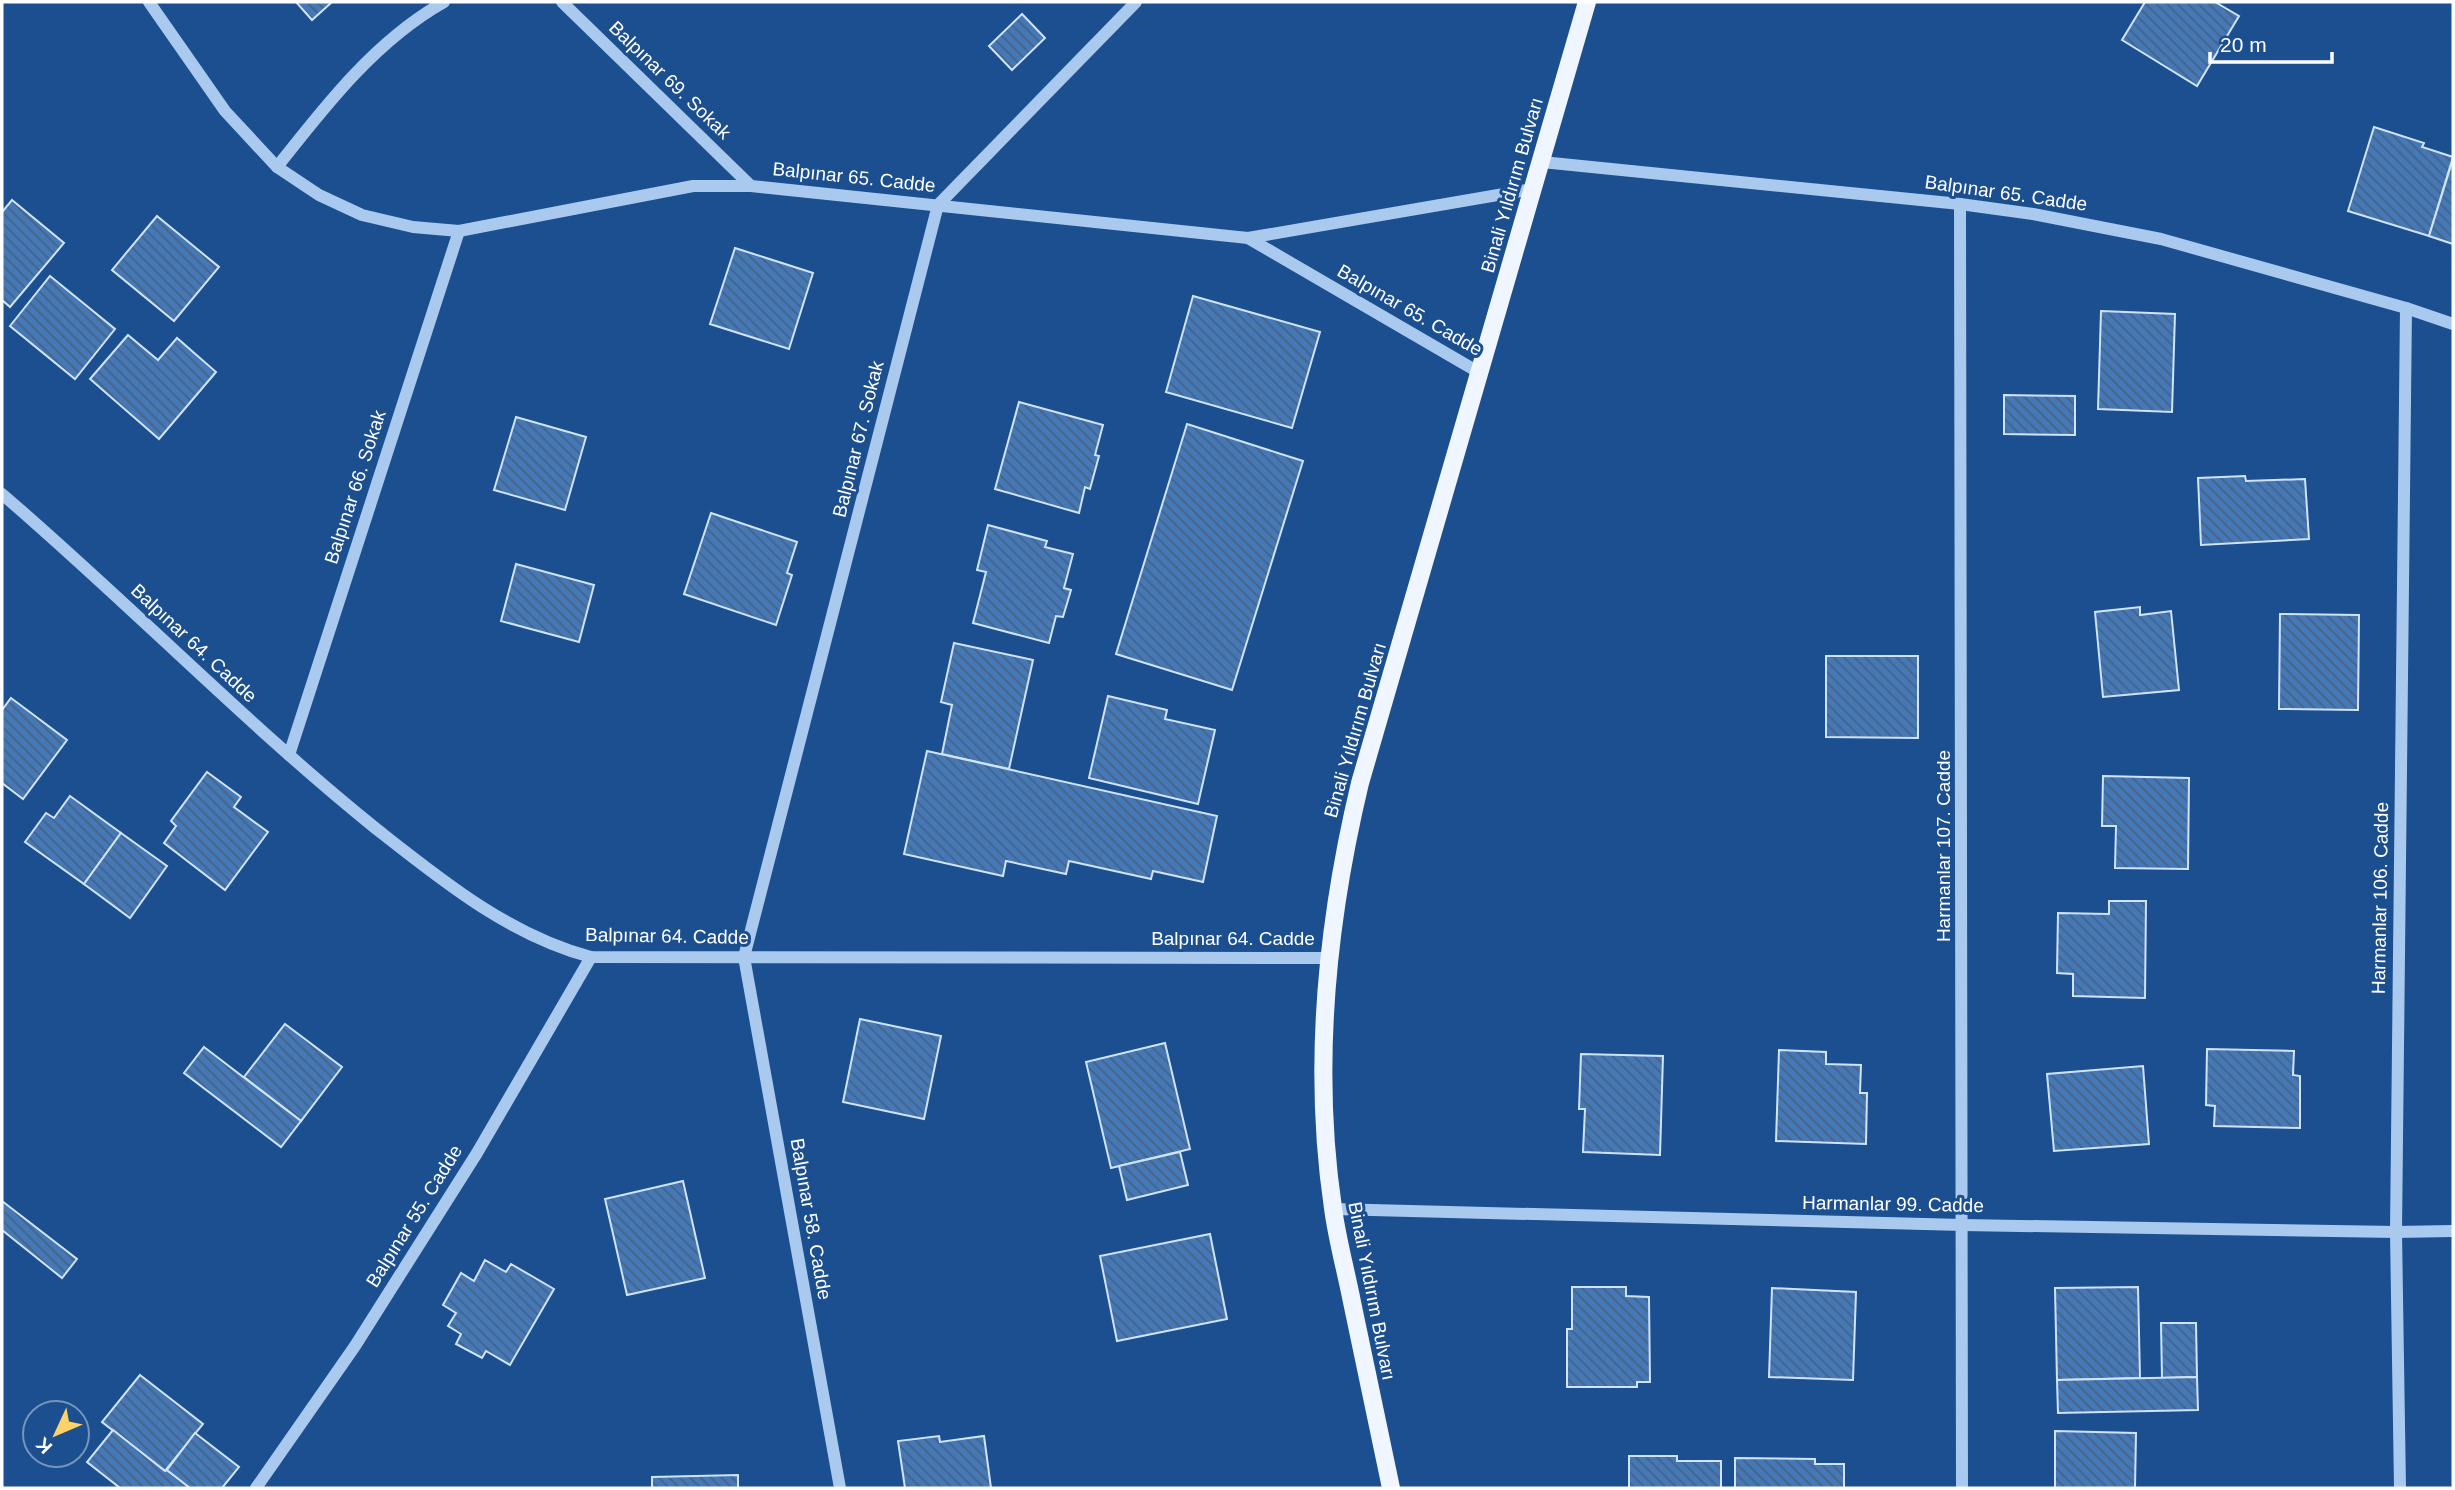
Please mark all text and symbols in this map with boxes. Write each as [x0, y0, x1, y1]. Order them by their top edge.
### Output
street label: Balpınar 69. Sokak [605, 17, 735, 144]
scale bar [2210, 21, 2332, 65]
text: 20 m [2220, 33, 2267, 56]
street label: Binali Yıldırım Bulvarı [1477, 95, 1547, 275]
street label: Balpınar 65. Cadde [771, 158, 937, 196]
street label: Balpınar 65. Cadde [1923, 171, 2089, 215]
street label: Balpınar 65. Cadde [1334, 260, 1486, 360]
street label: Balpınar 67. Sokak [828, 358, 888, 519]
street label: Balpınar 66. Sokak [320, 407, 390, 567]
street label: Balpınar 64. Cadde [127, 579, 261, 707]
street label: Binali Yıldırım Bulvarı [1320, 640, 1390, 820]
street label: Harmanlar 107. Cadde [1933, 750, 1954, 942]
street label: Harmanlar 106. Cadde [2368, 802, 2392, 994]
street label: Balpınar 64. Cadde [585, 924, 749, 948]
street label: Balpınar 64. Cadde [1151, 928, 1315, 949]
street label: Balpınar 58. Cadde [786, 1137, 836, 1301]
street label: Balpınar 55. Cadde [362, 1141, 466, 1291]
street label: Harmanlar 99. Cadde [1802, 1192, 1984, 1216]
street label: Binali Yıldırım Bulvarı [1344, 1200, 1400, 1382]
north arrow [21, 1399, 91, 1469]
text: K [32, 1433, 56, 1458]

